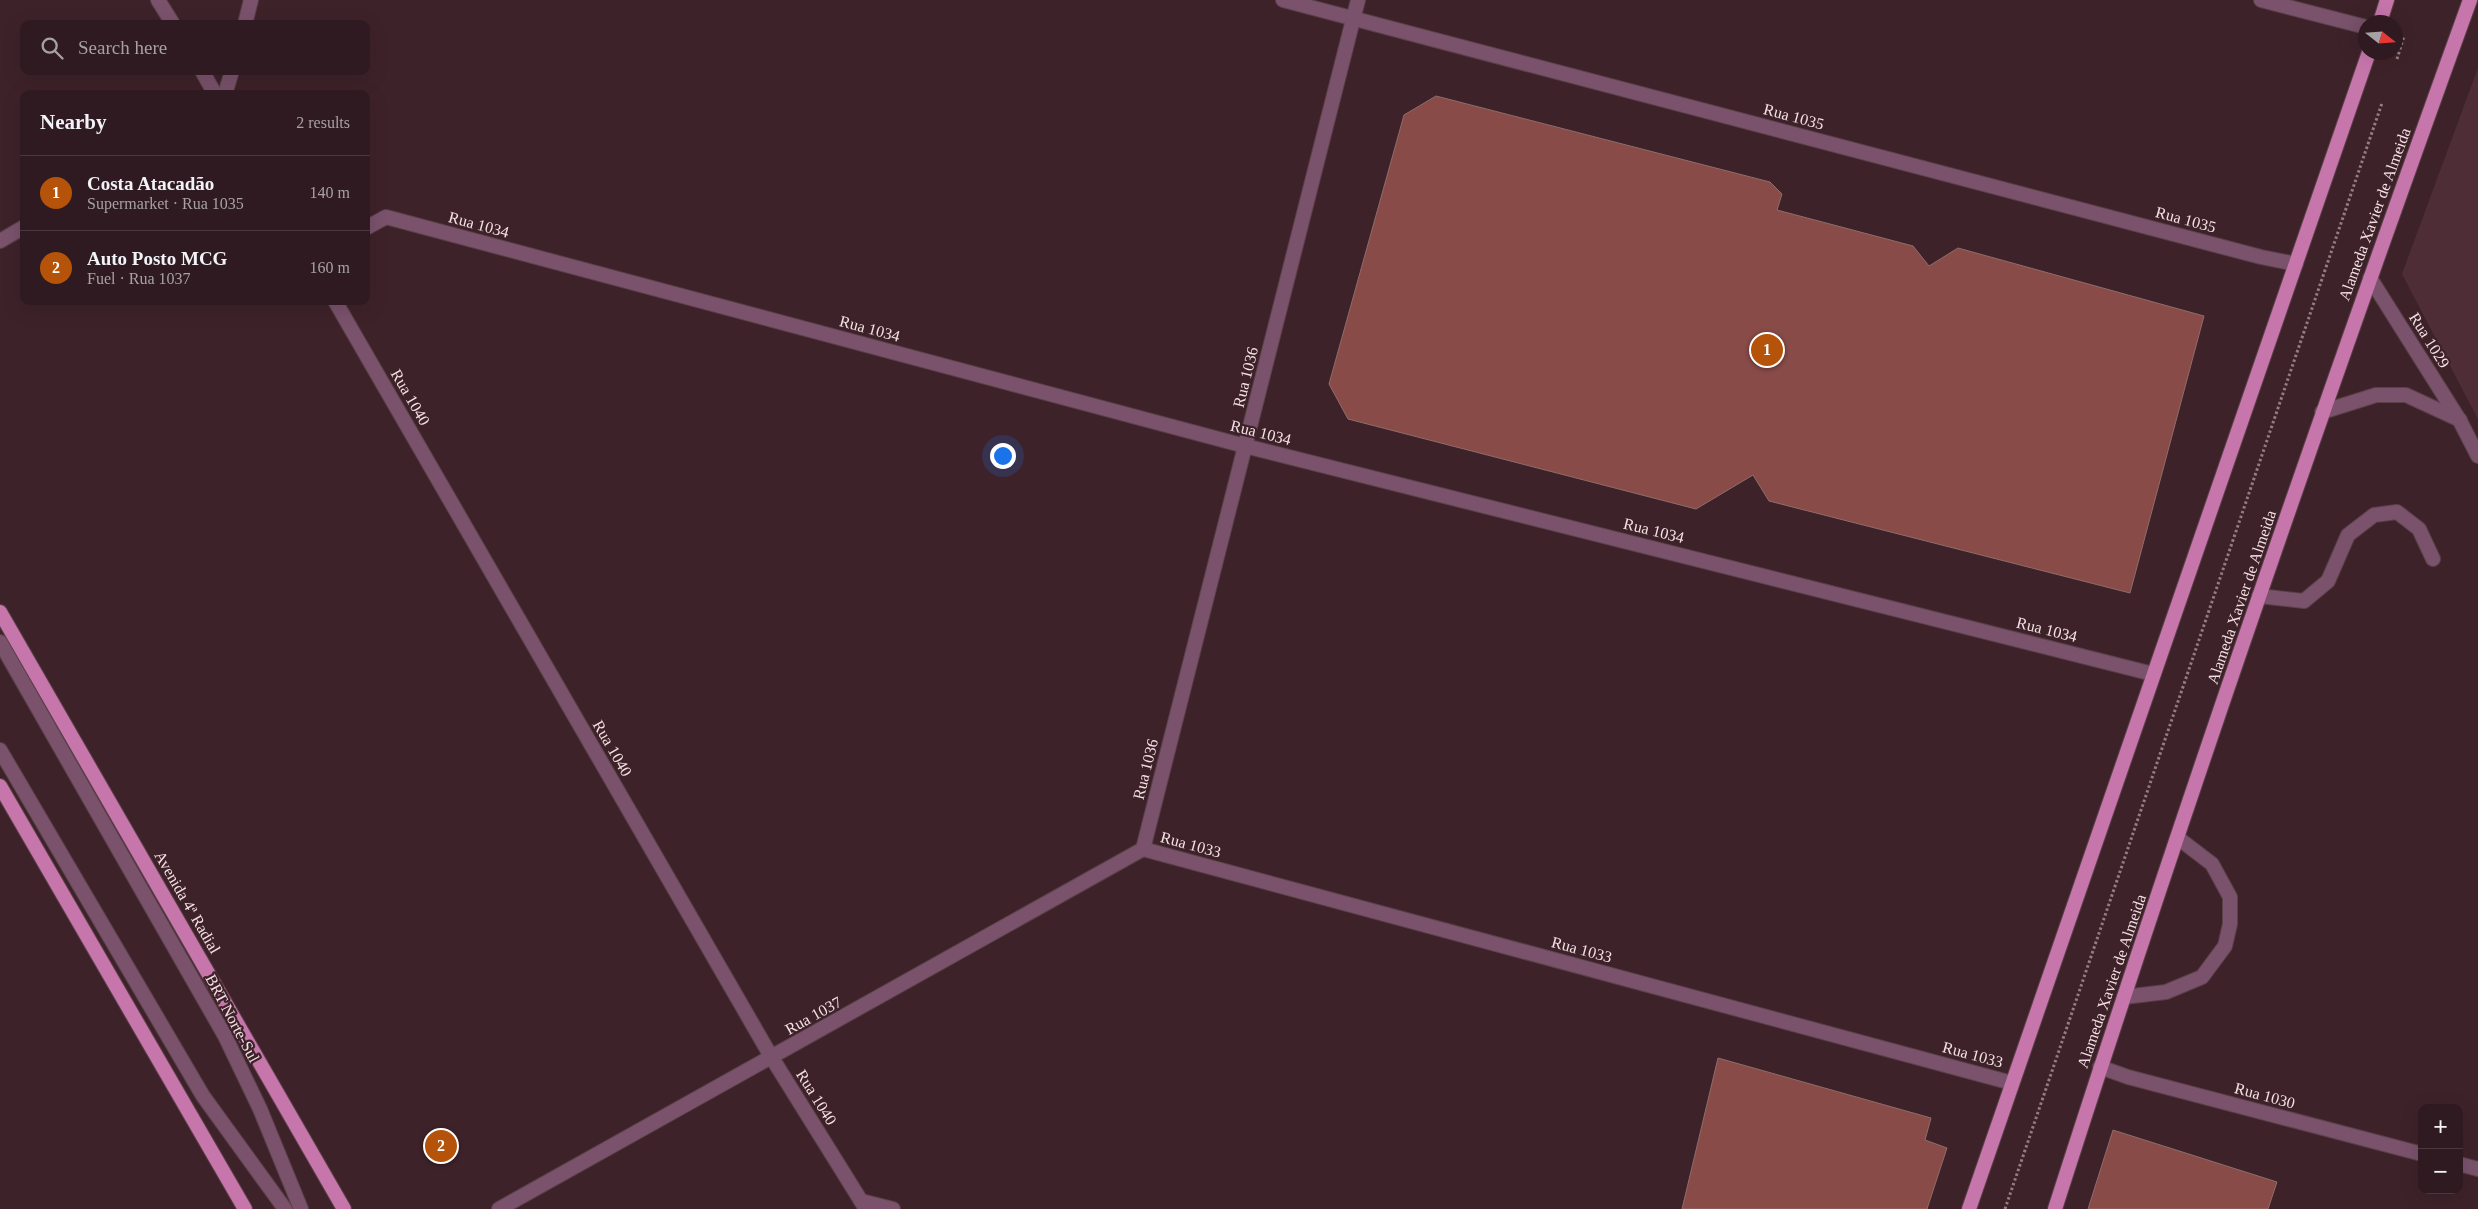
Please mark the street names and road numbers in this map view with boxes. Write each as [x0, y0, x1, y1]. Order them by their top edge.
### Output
street label: Rua 1035 [1762, 100, 1826, 133]
street label: Alameda Xavier de Almeida [2335, 125, 2414, 303]
street label: Rua 1035 [2154, 203, 2218, 236]
street label: Rua 1034 [447, 208, 511, 241]
street label: Rua 1029 [2406, 310, 2453, 371]
street label: Rua 1034 [838, 312, 902, 345]
street label: Rua 1036 [1230, 345, 1261, 409]
street label: Rua 1040 [388, 366, 433, 428]
street label: Rua 1034 [1229, 417, 1293, 448]
street label: Alameda Xavier de Almeida [2204, 508, 2279, 686]
street label: Rua 1034 [1622, 515, 1686, 546]
street label: Rua 1034 [2015, 614, 2079, 645]
street label: Rua 1040 [590, 717, 635, 779]
street label: Rua 1036 [1130, 737, 1161, 801]
street label: Rua 1033 [1159, 828, 1223, 861]
street label: Avenida 4ª Radial [151, 848, 224, 957]
street label: Alameda Xavier de Almeida [2074, 892, 2149, 1070]
street label: Rua 1033 [1550, 933, 1614, 966]
street label: BRT Norte-Sul [202, 971, 263, 1066]
street label: Rua 1037 [782, 993, 844, 1038]
street label: Rua 1033 [1941, 1038, 2005, 1071]
street label: Rua 1040 [793, 1067, 840, 1128]
street label: Rua 1030 [2233, 1079, 2297, 1112]

